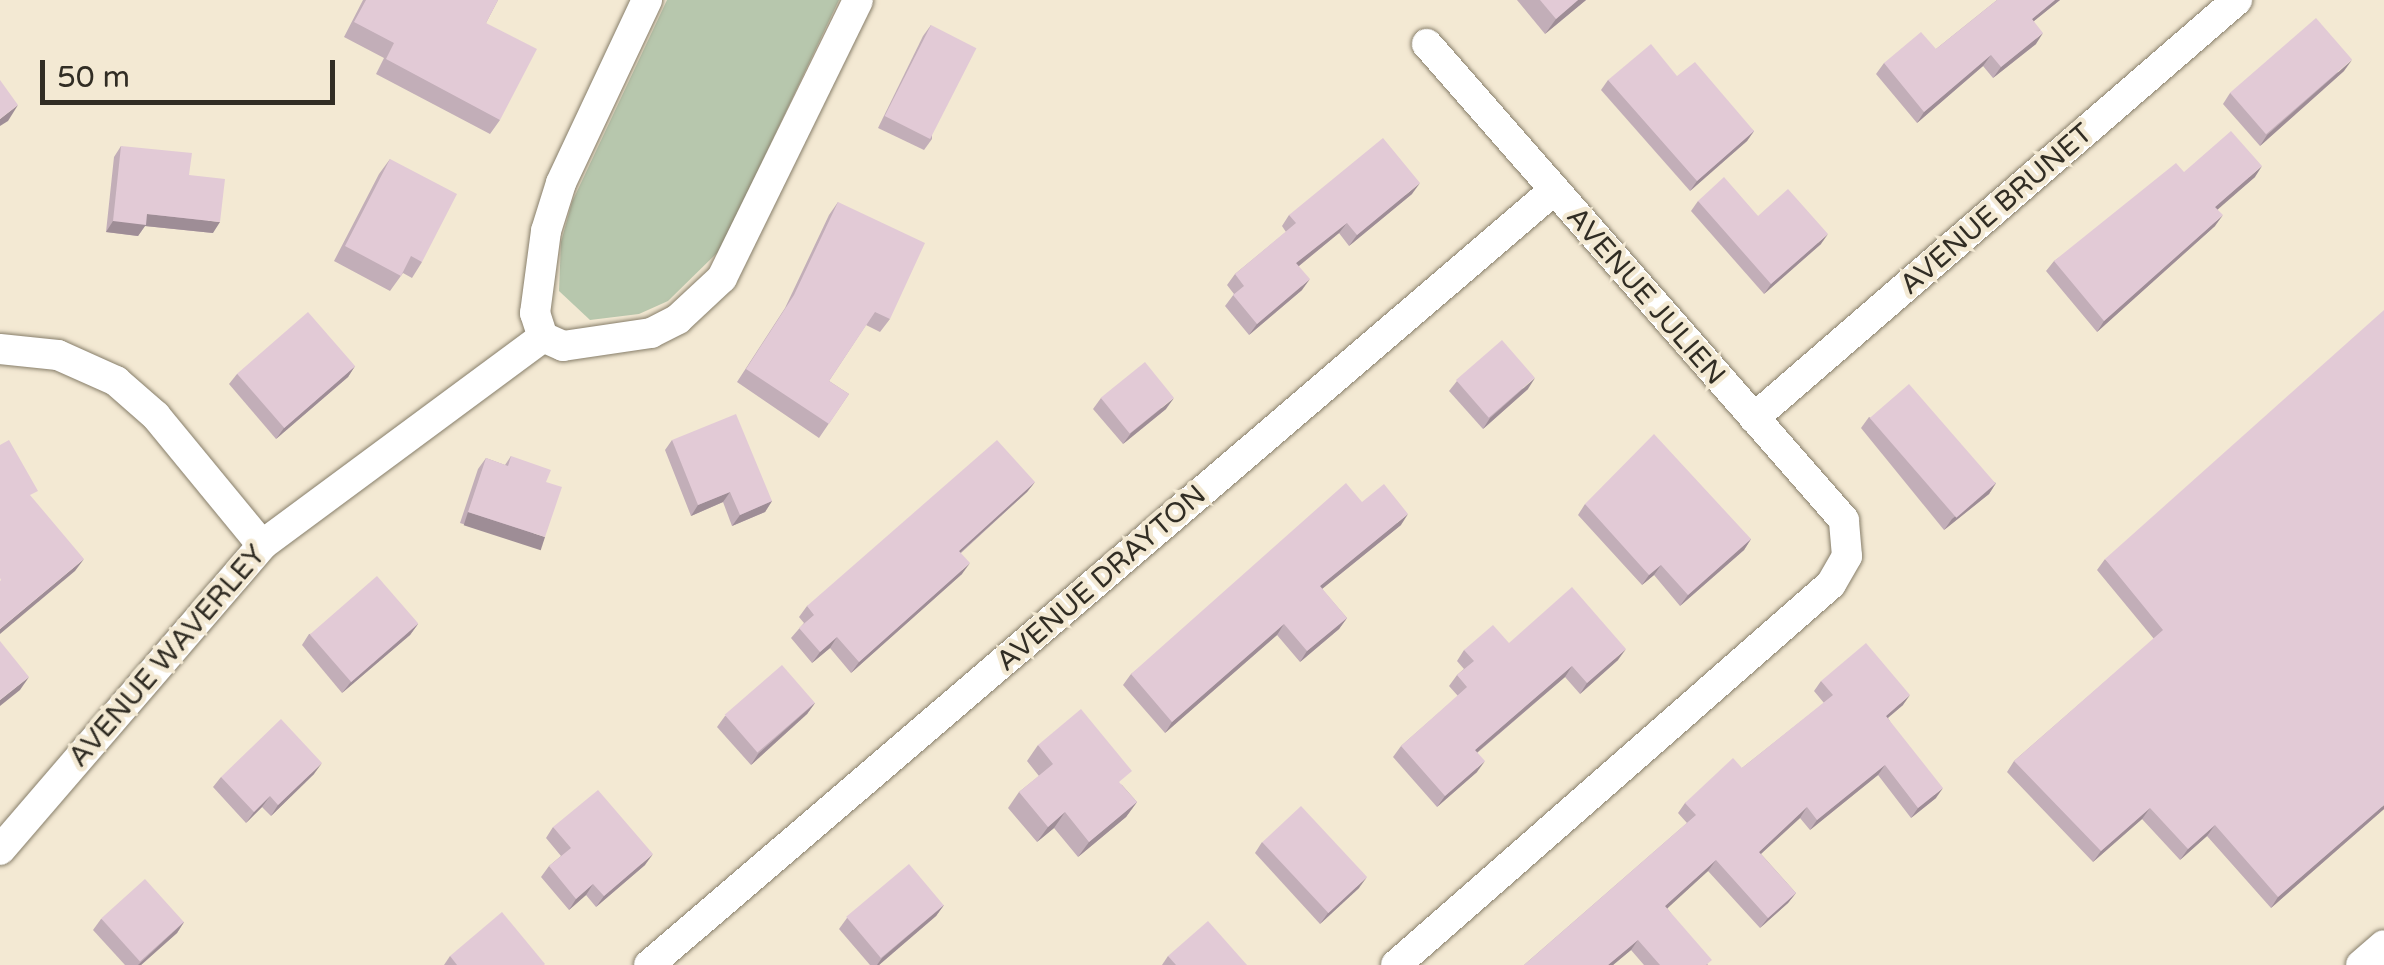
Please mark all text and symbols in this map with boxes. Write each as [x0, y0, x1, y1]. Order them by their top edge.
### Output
scale bar [45, 40, 340, 102]
text: 50 m [57, 59, 130, 96]
street label: AVENUE BRUNET [1893, 116, 2099, 302]
street label: AVENUE JULIEN [1560, 200, 1732, 392]
street label: AVENUE DRAYTON [989, 478, 1213, 678]
street label: AVENUE WAVERLEY [62, 538, 272, 774]

